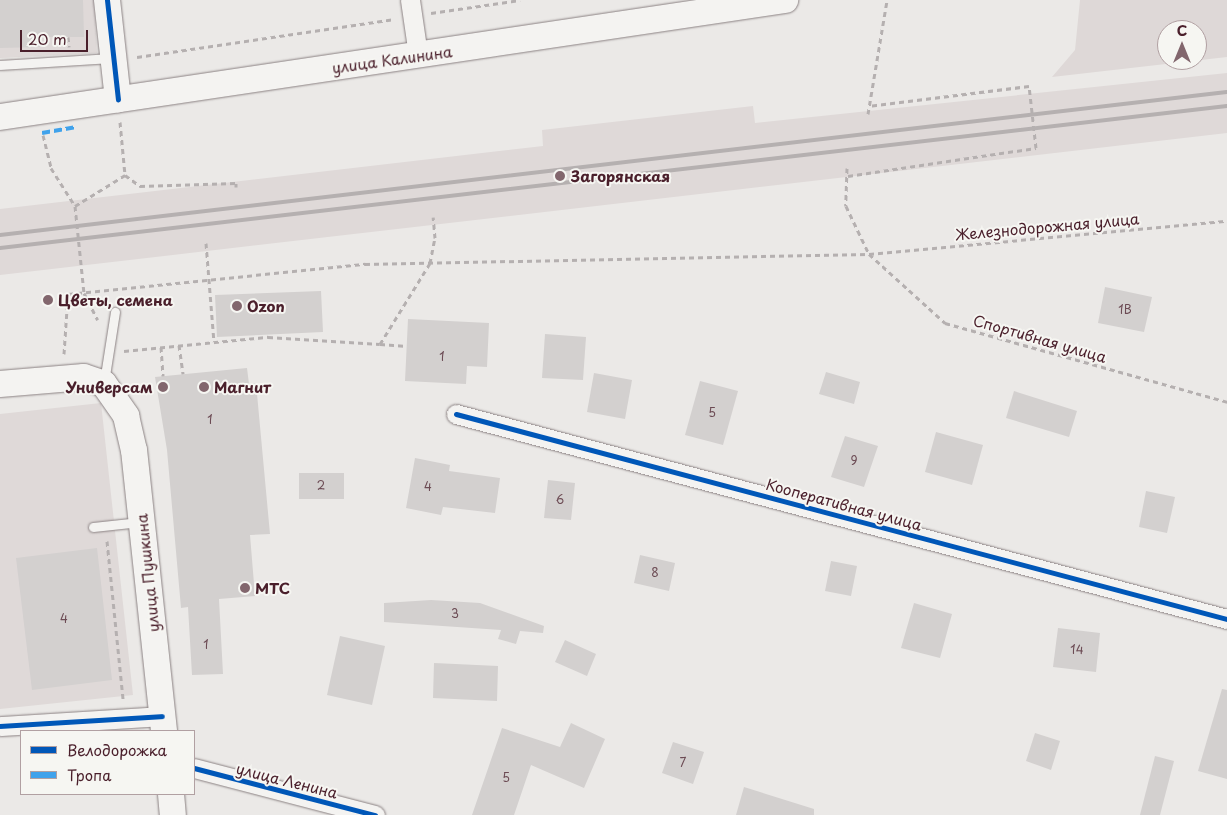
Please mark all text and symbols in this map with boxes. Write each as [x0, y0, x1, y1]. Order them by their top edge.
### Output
scale bar [22, 20, 90, 52]
north arrow [1157, 20, 1207, 70]
text: С [1177, 20, 1187, 41]
text: 20 m [28, 27, 67, 50]
street label: улица Калинина [331, 42, 453, 76]
place label: Загорянская [571, 167, 670, 185]
marker: Загорянская [553, 169, 567, 183]
street label: Железнодорожная улица [954, 209, 1140, 243]
place label: Цветы, семена [58, 291, 173, 309]
marker: Цветы, семена [42, 294, 54, 306]
place label: Ozon [247, 297, 285, 315]
marker: Ozon [231, 300, 243, 312]
house number: 1В [1118, 303, 1132, 317]
street label: Спортивная улица [971, 310, 1109, 366]
house number: 1 [439, 350, 445, 364]
place label: Универсам [66, 378, 153, 396]
place label: Магнит [214, 378, 271, 396]
marker: Универсам [157, 381, 169, 393]
marker: Магнит [198, 381, 210, 393]
house number: 5 [708, 406, 716, 420]
house number: 1 [207, 413, 213, 427]
house number: 9 [850, 454, 858, 468]
street label: Кооперативная улица [764, 474, 924, 534]
house number: 2 [317, 479, 325, 493]
house number: 4 [424, 480, 432, 494]
house number: 6 [556, 493, 564, 507]
street label: улица Пушкина [132, 512, 162, 634]
house number: 8 [651, 566, 659, 580]
place label: МТС [255, 579, 290, 597]
marker: МТС [239, 582, 251, 594]
house number: 3 [451, 607, 459, 621]
house number: 4 [60, 612, 68, 626]
house number: 1 [203, 638, 209, 652]
house number: 14 [1070, 643, 1084, 657]
legend [20, 730, 195, 795]
text: Велодорожка [67, 738, 167, 761]
house number: 7 [680, 756, 686, 770]
street label: улица Ленина [234, 759, 340, 801]
text: Тропа [67, 763, 112, 786]
house number: 5 [502, 771, 510, 785]

